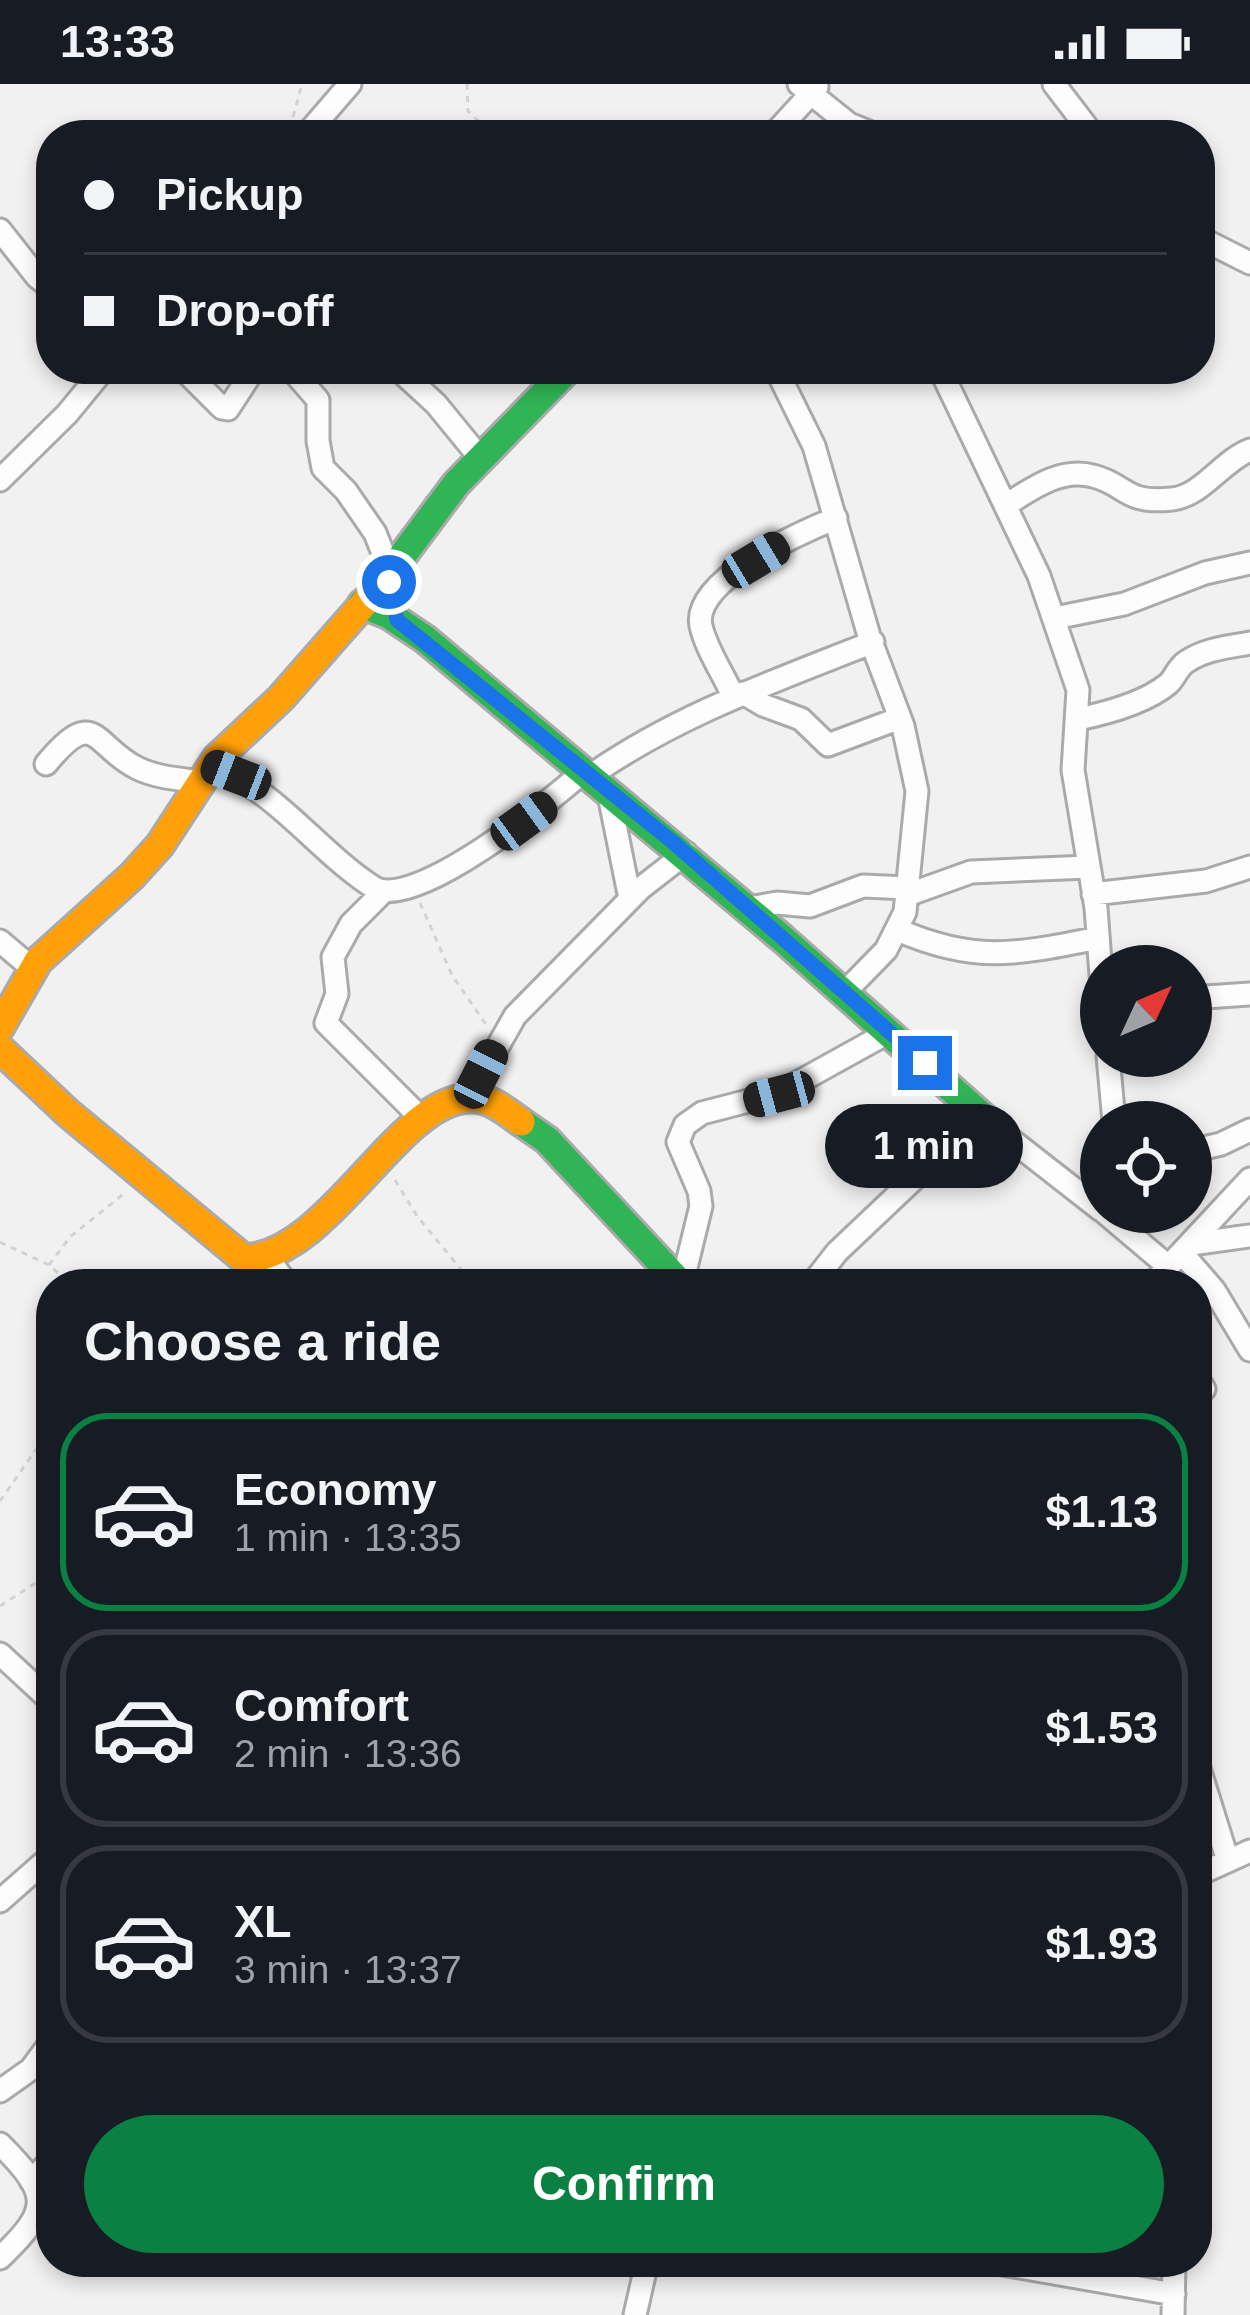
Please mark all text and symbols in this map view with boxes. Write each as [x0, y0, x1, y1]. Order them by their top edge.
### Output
text: 13:33 [60, 16, 175, 67]
text: Pickup [156, 169, 304, 220]
text: Drop-off [156, 285, 333, 336]
car [716, 526, 796, 594]
route start [362, 555, 416, 609]
car [196, 745, 276, 805]
car [484, 785, 564, 857]
north arrow [1080, 945, 1212, 1077]
map controls [1080, 945, 1212, 1233]
car [449, 1034, 513, 1114]
route end [898, 1036, 952, 1090]
car [740, 1067, 818, 1121]
button: locate [1080, 1101, 1212, 1233]
callout: 1 min [826, 1105, 1024, 1189]
text: 1 min [873, 1124, 975, 1167]
text: Choose a ride [84, 1311, 441, 1371]
icon: car [90, 1458, 198, 1566]
text: Economy [234, 1464, 437, 1515]
text: $1.13 [1045, 1486, 1158, 1537]
text: 1 min · 13:35 [234, 1516, 462, 1559]
icon: car [90, 1674, 198, 1782]
text: Comfort [234, 1680, 409, 1731]
text: $1.53 [1045, 1702, 1158, 1753]
text: 2 min · 13:36 [234, 1732, 462, 1775]
icon: car [90, 1890, 198, 1998]
text: XL [234, 1896, 292, 1947]
text: $1.93 [1045, 1918, 1158, 1969]
text: 3 min · 13:37 [234, 1948, 462, 1991]
button: Confirm [84, 2115, 1164, 2253]

